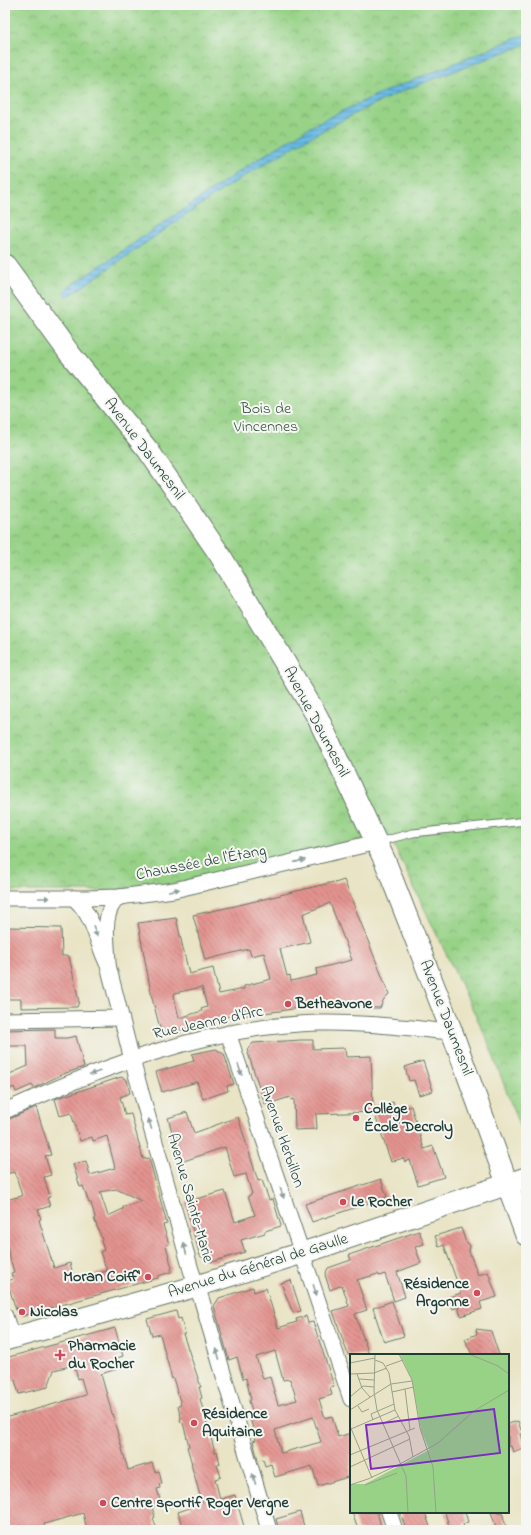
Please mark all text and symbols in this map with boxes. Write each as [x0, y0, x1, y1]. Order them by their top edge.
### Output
street label: Avenue Daumesnil [98, 393, 191, 505]
park label: Bois de Vincennes [233, 397, 298, 439]
street label: Avenue Daumesnil [277, 662, 355, 782]
street label: Chaussée de l'Étang [134, 839, 268, 887]
one-way arrow [294, 858, 306, 864]
one-way arrow [167, 887, 180, 893]
one-way arrow [38, 895, 51, 901]
one-way arrow [92, 925, 98, 937]
street label: Avenue Daumesnil [413, 957, 479, 1080]
place label: Betheavone [295, 992, 373, 1016]
street label: Rue Jeanne d'Arc [151, 999, 266, 1046]
marker: Betheavone [283, 999, 293, 1009]
one-way arrow [238, 1064, 244, 1076]
one-way arrow [89, 1071, 101, 1077]
street label: Avenue Herbillon [253, 1083, 311, 1191]
place label: Collège École Decroly [364, 1097, 453, 1140]
marker: Collège École Decroly [351, 1113, 361, 1123]
one-way arrow [147, 1118, 153, 1130]
street label: Avenue Sainte-Marie [160, 1131, 220, 1266]
one-way arrow [280, 1188, 286, 1200]
place label: Le Rocher [351, 1190, 413, 1214]
marker: Le Rocher [338, 1197, 348, 1207]
street label: Avenue du Général de Gaulle [165, 1227, 352, 1305]
one-way arrow [182, 1243, 188, 1255]
place label: Moran Coiff' [63, 1265, 140, 1289]
marker: Moran Coiff' [143, 1272, 153, 1282]
place label: Résidence Argonne [403, 1272, 470, 1315]
one-way arrow [312, 1285, 318, 1297]
marker: Résidence Argonne [472, 1288, 482, 1298]
place label: Nicolas [30, 1300, 78, 1324]
marker: Nicolas [17, 1307, 27, 1317]
place label: Pharmacie du Rocher [68, 1334, 137, 1376]
one-way arrow [215, 1348, 221, 1360]
marker: Pharmacie du Rocher [55, 1350, 65, 1360]
inset map [350, 1354, 509, 1513]
place label: Résidence Aquitaine [201, 1402, 268, 1444]
marker: Résidence Aquitaine [189, 1418, 199, 1428]
one-way arrow [251, 1473, 257, 1485]
place label: Centre sportif Roger Vergne [111, 1491, 289, 1516]
marker: Centre sportif Roger Vergne [98, 1498, 108, 1508]

